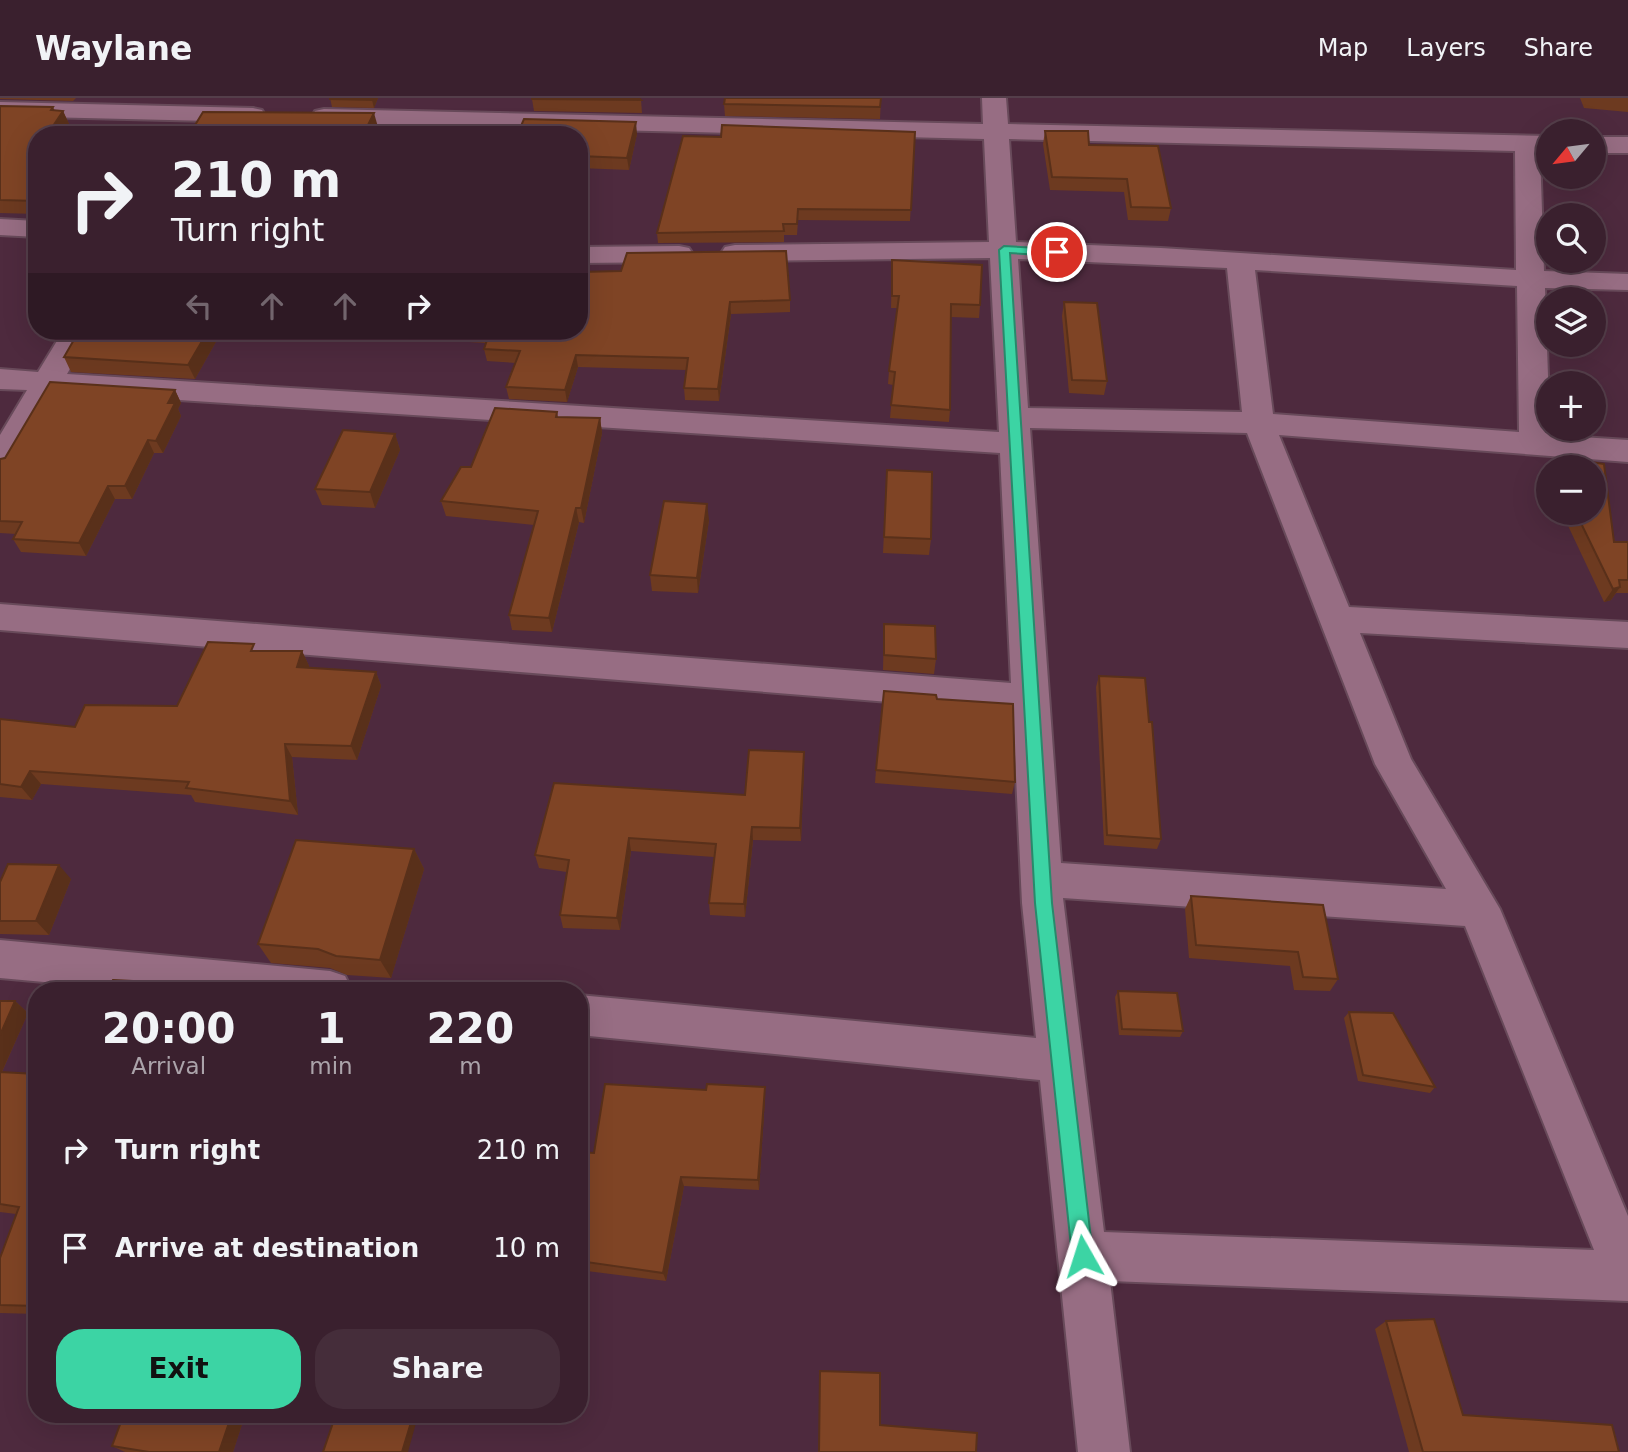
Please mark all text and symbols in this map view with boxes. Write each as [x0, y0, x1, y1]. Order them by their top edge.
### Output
text: Waylane [35, 29, 192, 68]
text: Map [1318, 34, 1368, 62]
text: Layers [1406, 34, 1486, 62]
text: Share [1524, 34, 1593, 62]
north arrow [1536, 119, 1606, 189]
map controls [1536, 119, 1606, 525]
text: 210 m [171, 152, 341, 209]
icon: right [56, 154, 147, 245]
button: search [1536, 203, 1606, 273]
text: Turn right [171, 211, 324, 249]
pin [1027, 222, 1087, 282]
icon: arrive [1038, 233, 1076, 271]
icon: left [180, 287, 218, 325]
icon: ahead [253, 287, 291, 325]
icon: ahead [326, 287, 364, 325]
icon: right [399, 287, 437, 325]
button: layers [1536, 287, 1606, 357]
button: + [1536, 371, 1606, 441]
button: − [1536, 455, 1606, 525]
text: 20:00 [102, 1004, 236, 1053]
text: 1 [316, 1004, 346, 1053]
text: 220 [427, 1004, 514, 1053]
text: Arrival [131, 1053, 206, 1079]
text: min [309, 1053, 353, 1079]
text: m [459, 1053, 482, 1079]
icon: right [56, 1131, 94, 1169]
text: Turn right [115, 1135, 260, 1165]
text: 210 m [477, 1135, 560, 1165]
position arrow [1046, 1219, 1120, 1293]
icon: arrive [56, 1229, 94, 1267]
text: Arrive at destination [115, 1233, 419, 1263]
text: 10 m [493, 1233, 560, 1263]
button: Exit [56, 1329, 301, 1409]
button: Share [315, 1329, 560, 1409]

